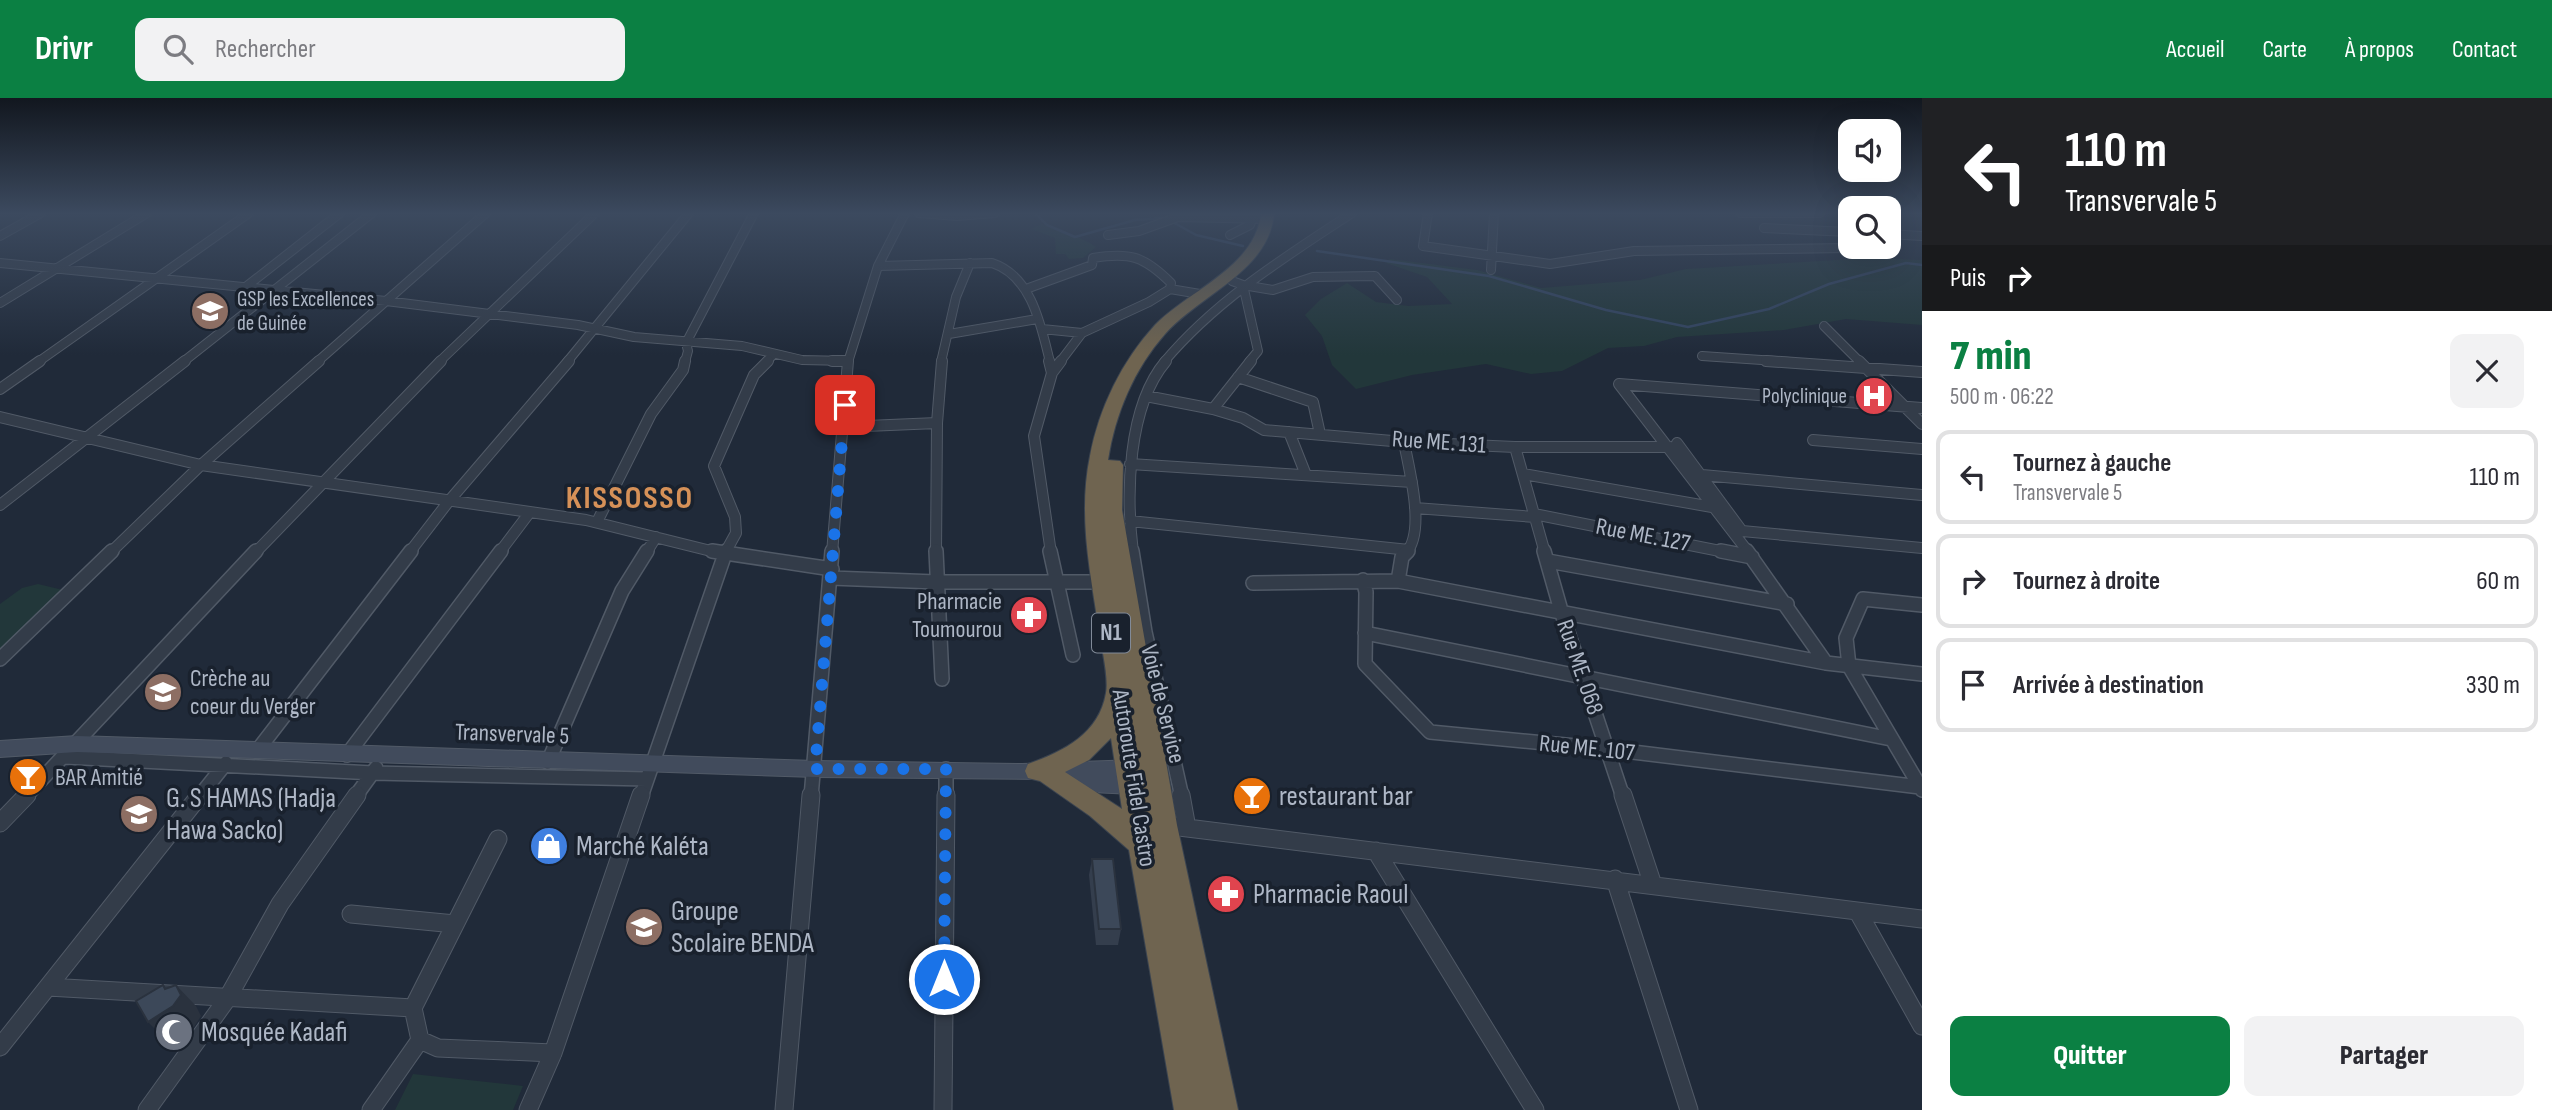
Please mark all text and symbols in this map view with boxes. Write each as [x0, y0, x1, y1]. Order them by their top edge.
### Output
search box [135, 18, 625, 81]
text: Drivr [35, 29, 93, 69]
icon: search [159, 30, 197, 68]
text: Rechercher [215, 34, 316, 65]
text: Accueil [2166, 35, 2225, 64]
text: Carte [2263, 35, 2307, 64]
text: À propos [2345, 35, 2414, 64]
text: Contact [2452, 35, 2517, 64]
map controls [1838, 119, 1901, 259]
button: sound [1838, 119, 1901, 182]
text: 110 m [2065, 122, 2167, 181]
icon: left [1950, 126, 2041, 217]
text: Transvervale 5 [2065, 182, 2217, 221]
button: search [1838, 196, 1901, 259]
icon: right [2000, 259, 2038, 297]
text: Puis [1950, 263, 1986, 294]
place label: GSP les Excellences de Guinée [237, 287, 374, 336]
school or university icon: GSP les Excellences de Guinée [189, 290, 231, 332]
text: 7 min [1950, 331, 2032, 382]
button: close [2450, 334, 2524, 408]
pin [815, 375, 875, 435]
hospital icon: Polyclinique [1853, 375, 1895, 417]
text: 500 m · 06:22 [1950, 383, 2054, 411]
place label: Polyclinique [1762, 384, 1847, 409]
icon: arrive [826, 386, 864, 424]
street label: Rue ME. 131 [1391, 424, 1487, 460]
text: Tournez à gauche [2013, 448, 2171, 479]
icon: left [1954, 458, 1992, 496]
text: 110 m [2469, 462, 2520, 493]
district label: KISSOSSO [566, 479, 694, 518]
text: Transvervale 5 [2013, 479, 2122, 507]
street label: Rue ME. 127 [1593, 512, 1693, 558]
icon: right [1954, 562, 1992, 600]
text: Tournez à droite [2013, 566, 2160, 597]
text: 60 m [2476, 566, 2520, 597]
place label: Pharmacie Toumourou [912, 587, 1002, 644]
pharmacy icon: Pharmacie Toumourou [1008, 594, 1050, 636]
road number: N1 [1092, 614, 1130, 652]
street label: Rue ME. 068 [1550, 616, 1610, 718]
street label: Voie de Service [1134, 642, 1192, 766]
place label: Crèche au coeur du Verger [190, 664, 316, 721]
icon: arrive [1954, 666, 1992, 704]
text: Arrivée à destination [2013, 670, 2204, 701]
text: 330 m [2466, 670, 2520, 701]
school or university icon: Crèche au coeur du Verger [142, 671, 184, 713]
street label: Autoroute Fidel Castro [1106, 686, 1162, 869]
street label: Transvervale 5 [454, 718, 570, 750]
street label: Rue ME. 107 [1538, 729, 1637, 767]
bar icon: BAR Amitié [7, 756, 49, 798]
place label: BAR Amitié [55, 763, 143, 792]
bar icon: restaurant bar [1231, 775, 1273, 817]
place label: restaurant bar [1279, 780, 1413, 813]
place label: G. S HAMAS (Hadja Hawa Sacko) [166, 782, 336, 847]
school or university icon: G. S HAMAS (Hadja Hawa Sacko) [118, 793, 160, 835]
shop icon: Marché Kaléta [528, 825, 570, 867]
place label: Marché Kaléta [576, 830, 709, 863]
pharmacy icon: Pharmacie Raoul [1205, 873, 1247, 915]
place label: Pharmacie Raoul [1253, 878, 1408, 911]
place label: Groupe Scolaire BENDA [671, 895, 815, 960]
school or university icon: Groupe Scolaire BENDA [623, 906, 665, 948]
position arrow [907, 942, 981, 1016]
mosque icon: Mosquée Kadafi [153, 1011, 195, 1053]
place label: Mosquée Kadafi [201, 1016, 348, 1049]
button: Quitter [1950, 1016, 2230, 1096]
button: Partager [2244, 1016, 2524, 1096]

